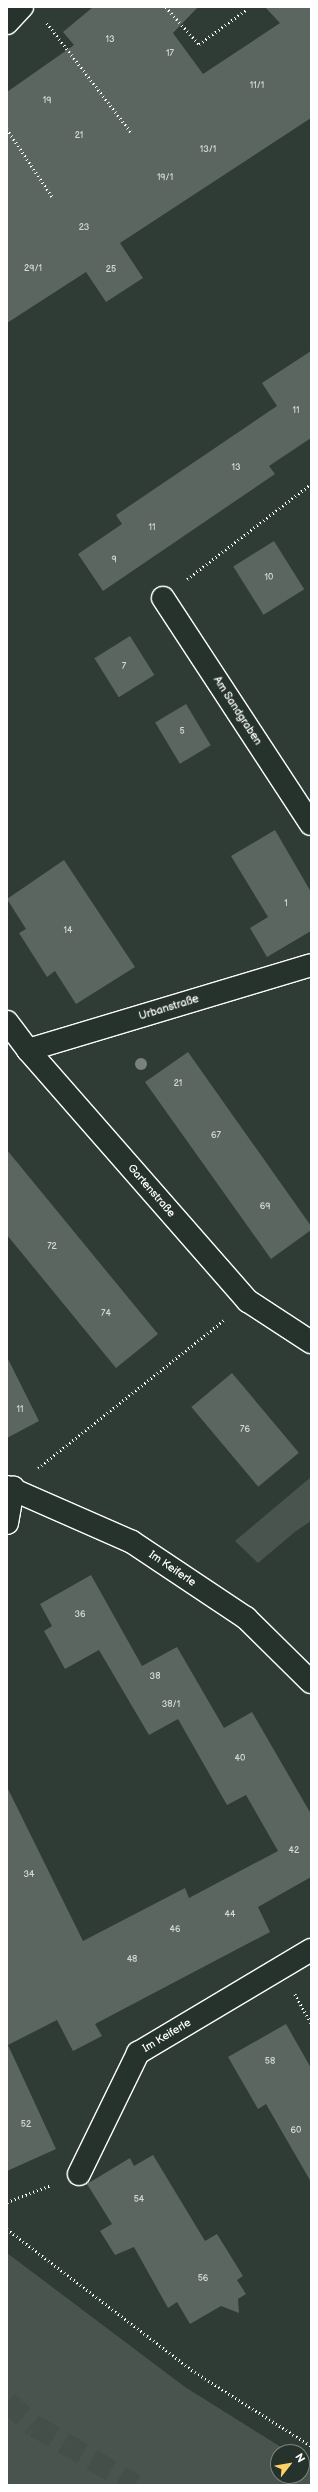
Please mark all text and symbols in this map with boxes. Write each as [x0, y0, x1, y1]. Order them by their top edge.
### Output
house number: 13 [105, 35, 115, 45]
house number: 17 [166, 49, 174, 59]
house number: 11/1 [250, 81, 264, 91]
house number: 19 [43, 96, 51, 106]
house number: 21 [75, 131, 83, 141]
house number: 13/1 [200, 145, 216, 155]
house number: 19/1 [157, 173, 173, 183]
house number: 23 [79, 223, 89, 233]
house number: 29/1 [24, 264, 42, 274]
house number: 25 [106, 265, 116, 275]
house number: 11 [293, 406, 299, 416]
house number: 13 [231, 463, 241, 473]
house number: 11 [149, 523, 155, 533]
house number: 9 [111, 555, 117, 565]
house number: 10 [265, 573, 273, 583]
house number: 7 [122, 662, 126, 672]
street label: Am Sandgraben [210, 674, 264, 748]
house number: 5 [179, 727, 185, 737]
house number: 1 [284, 899, 288, 909]
house number: 14 [64, 926, 72, 936]
street label: Urbanstraße [137, 993, 201, 1023]
house number: 21 [174, 1079, 182, 1089]
house number: 67 [211, 1131, 221, 1141]
street label: Gartenstraße [124, 1162, 178, 1220]
house number: 69 [260, 1202, 270, 1212]
house number: 72 [47, 1242, 57, 1252]
house number: 74 [101, 1309, 111, 1319]
house number: 11 [17, 1405, 23, 1415]
house number: 76 [240, 1425, 250, 1435]
street label: Im Keiferle [146, 1548, 198, 1590]
house number: 36 [74, 1610, 86, 1620]
house number: 38 [150, 1672, 160, 1682]
house number: 38/1 [162, 1700, 180, 1710]
house number: 40 [235, 1754, 245, 1764]
house number: 42 [289, 1846, 299, 1856]
house number: 34 [23, 1870, 35, 1880]
house number: 44 [225, 1910, 235, 1920]
house number: 46 [170, 1925, 180, 1935]
house number: 48 [127, 1955, 137, 1965]
street label: Im Keiferle [140, 2016, 194, 2056]
house number: 58 [265, 2057, 275, 2067]
house number: 52 [21, 2120, 31, 2130]
house number: 60 [291, 2126, 301, 2136]
house number: 54 [134, 2195, 144, 2205]
house number: 56 [198, 2274, 208, 2284]
north arrow [270, 2444, 310, 2484]
text: N [292, 2451, 308, 2465]

